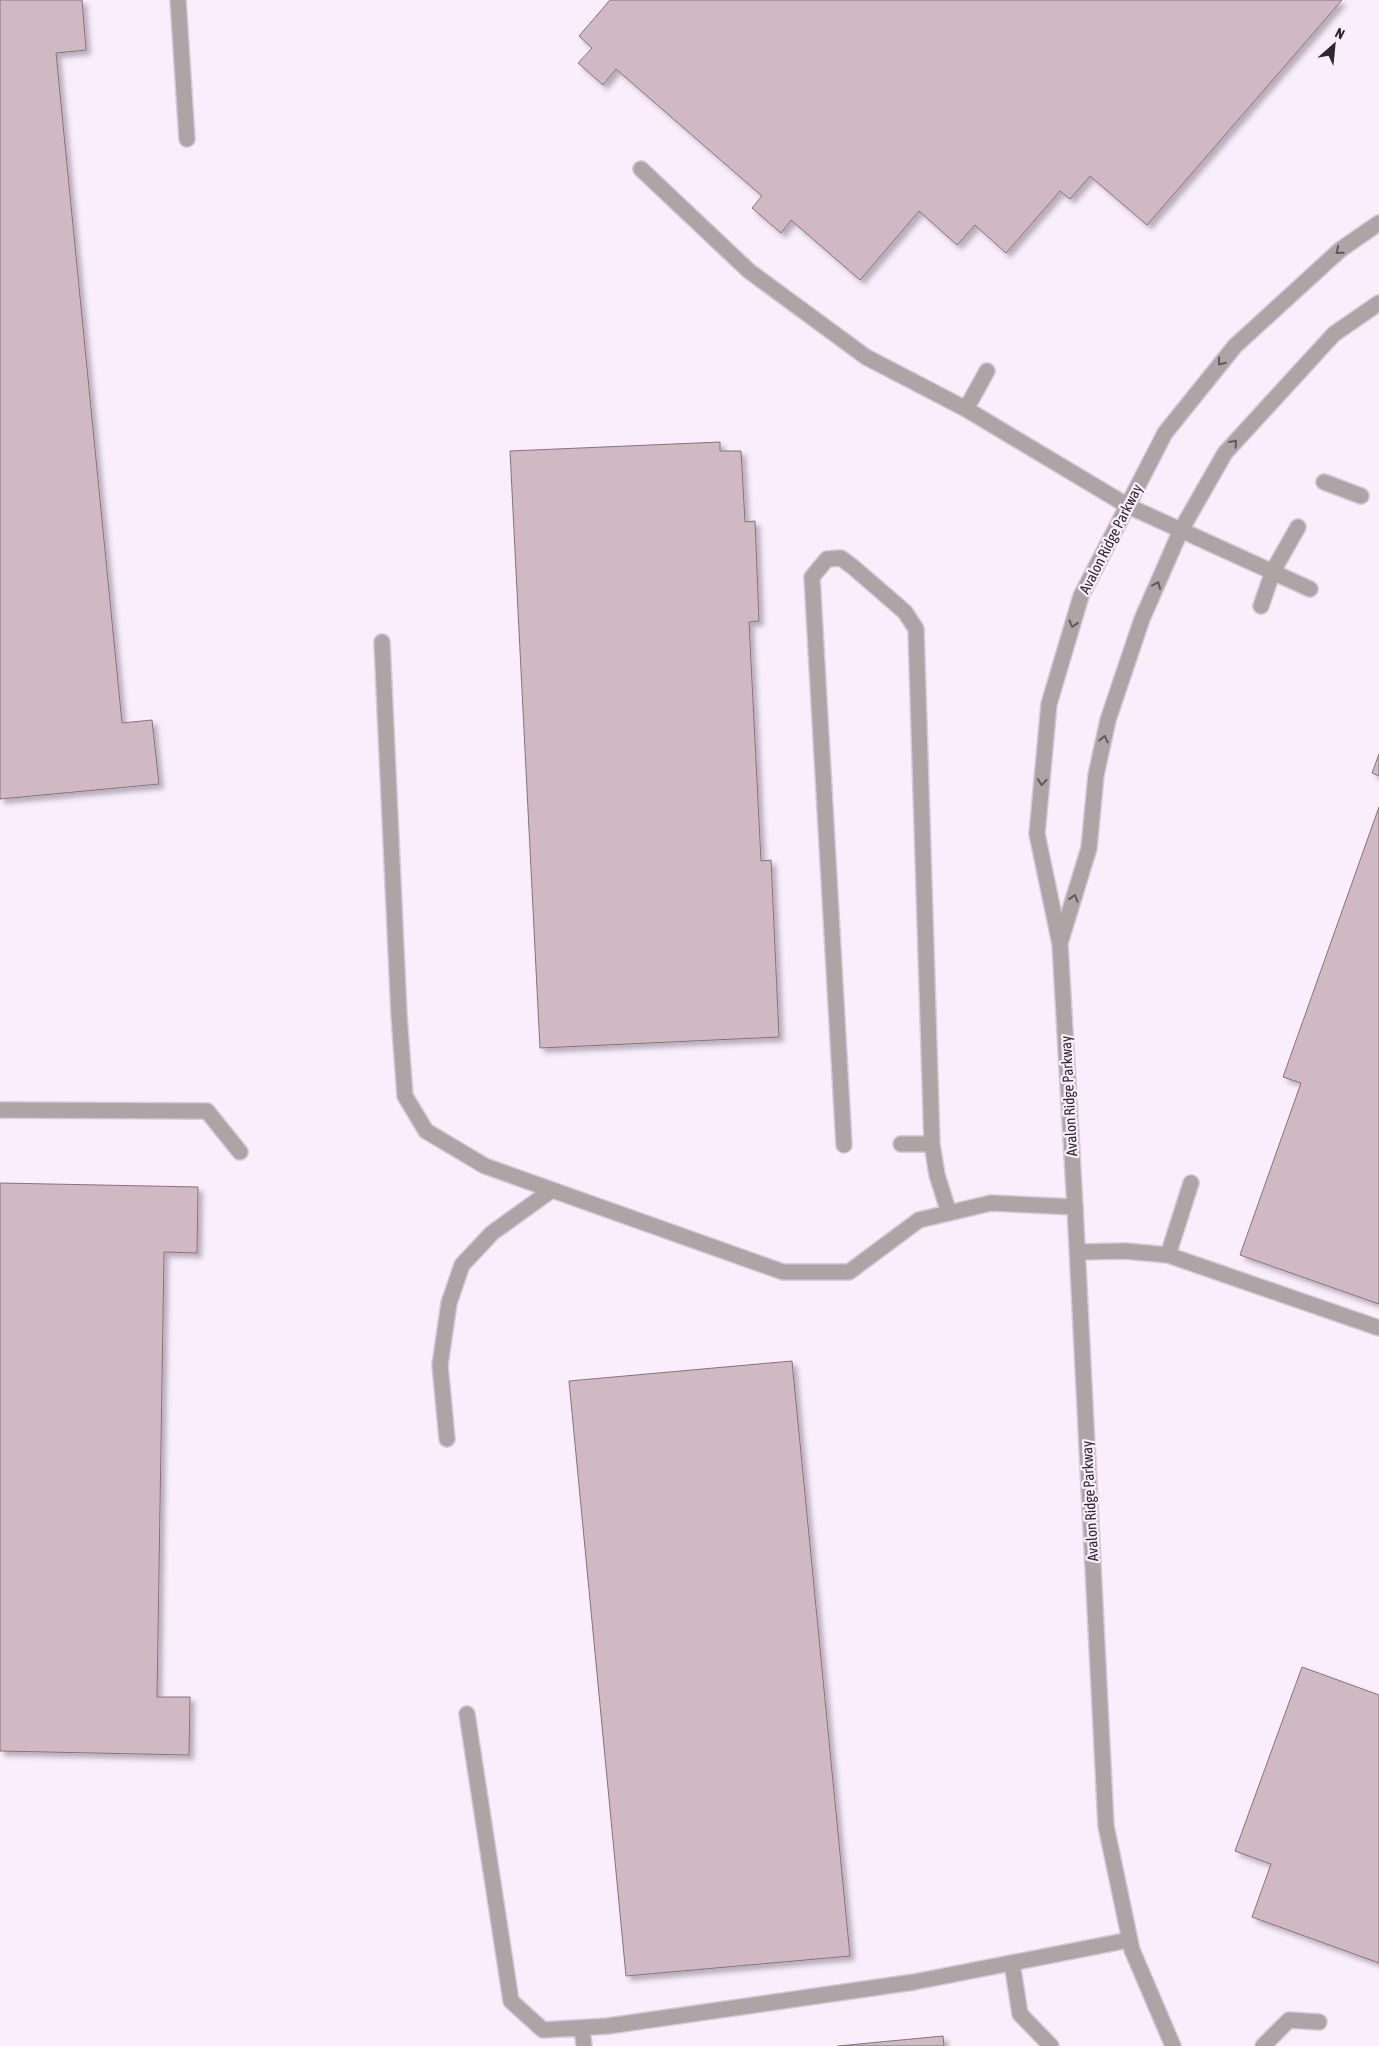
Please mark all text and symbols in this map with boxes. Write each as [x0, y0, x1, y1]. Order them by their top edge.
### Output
north arrow [1309, 20, 1359, 70]
text: N [1333, 24, 1347, 42]
one-way arrow [1336, 246, 1345, 255]
one-way arrow [1218, 357, 1227, 366]
one-way arrow [1228, 440, 1237, 449]
street label: Avalon Ridge Parkway [1076, 481, 1146, 596]
one-way arrow [1150, 581, 1161, 590]
one-way arrow [1069, 619, 1079, 627]
one-way arrow [1098, 734, 1109, 743]
one-way arrow [1036, 779, 1047, 787]
one-way arrow [1068, 894, 1078, 902]
street label: Avalon Ridge Parkway [1057, 1035, 1080, 1157]
street label: Avalon Ridge Parkway [1078, 1440, 1101, 1562]

